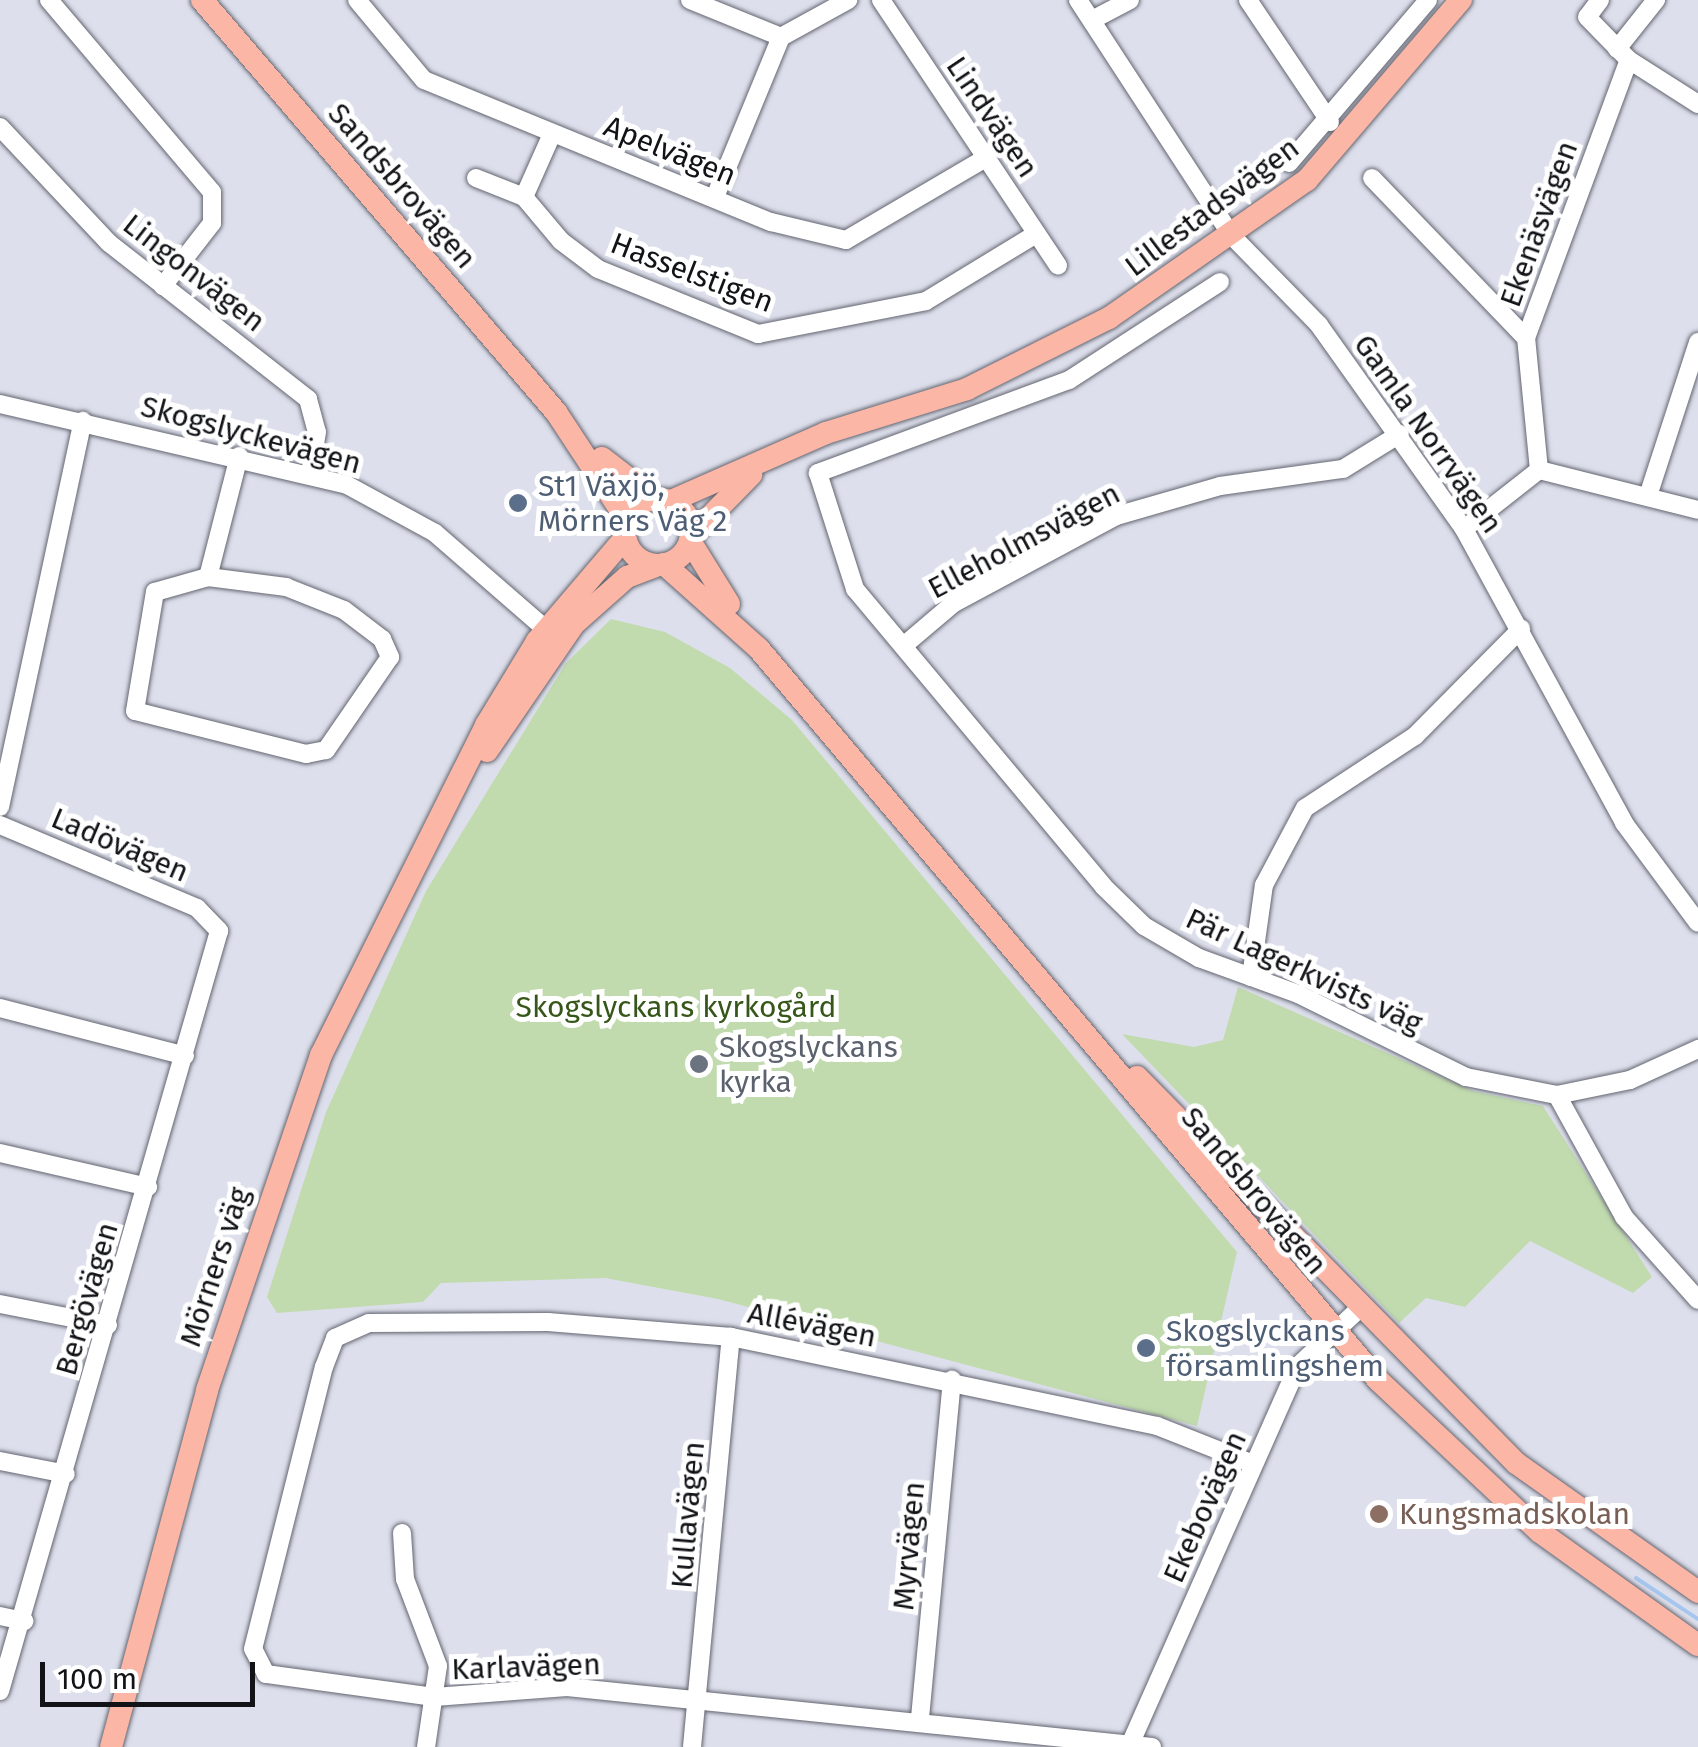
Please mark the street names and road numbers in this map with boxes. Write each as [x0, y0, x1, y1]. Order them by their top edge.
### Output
street label: Lindvägen [938, 50, 1046, 184]
street label: Sandsbrovägen [320, 96, 484, 276]
street label: Apelvägen [599, 108, 741, 194]
street label: Lillestadsvägen [1118, 130, 1306, 284]
street label: Ekenäsvägen [1492, 136, 1586, 312]
street label: Lingonvägen [116, 206, 272, 340]
street label: Hasselstigen [605, 225, 779, 321]
street label: Gamla Norrvägen [1346, 328, 1510, 540]
street label: Skogslyckevägen [137, 388, 365, 482]
street label: Elleholmsvägen [922, 475, 1126, 607]
street label: Ladövägen [46, 800, 194, 890]
street label: Pär Lagerkvists väg [1180, 900, 1428, 1042]
street label: Sandsbrovägen [1174, 1100, 1334, 1282]
street label: Mörners väg [172, 1183, 258, 1351]
street label: Bergövägen [48, 1218, 126, 1380]
street label: Allévägen [745, 1295, 879, 1355]
street label: Ekebovägen [1156, 1426, 1254, 1588]
street label: Kullavägen [664, 1440, 712, 1590]
street label: Myrvägen [885, 1480, 933, 1612]
street label: Karlavägen [451, 1646, 601, 1688]

